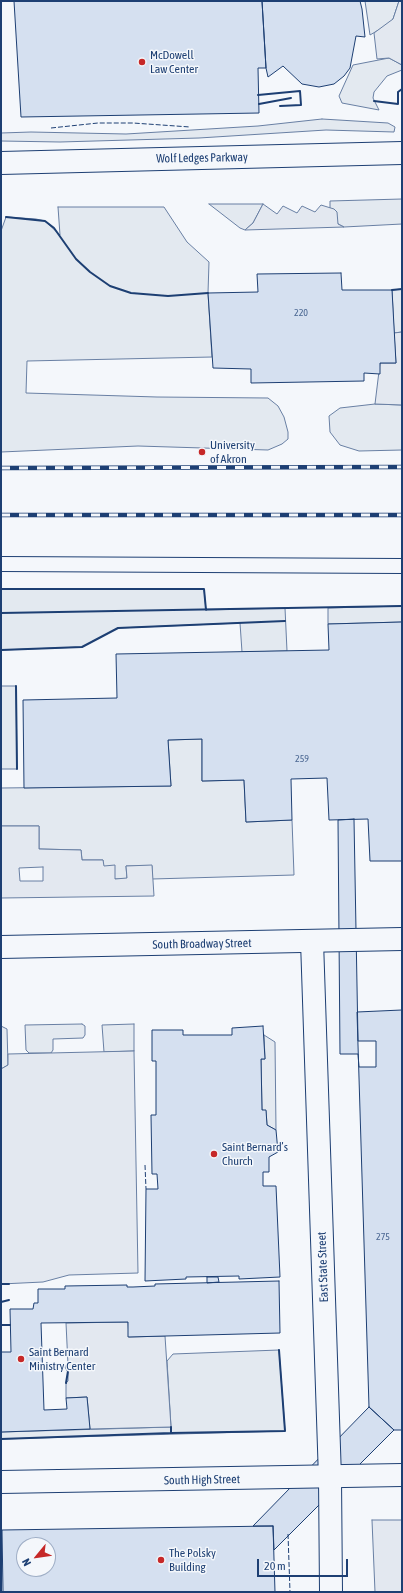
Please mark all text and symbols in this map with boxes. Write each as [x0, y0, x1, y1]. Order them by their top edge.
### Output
place label: McDowell Law Center [150, 48, 198, 76]
marker: McDowell Law Center [137, 57, 147, 67]
street label: Wolf Ledges Parkway [156, 150, 248, 166]
house number: 220 [294, 307, 308, 319]
place label: University of Akron [210, 438, 255, 466]
marker: University of Akron [197, 447, 207, 457]
house number: 259 [295, 753, 309, 765]
street label: South Broadway Street [152, 936, 252, 952]
place label: Saint Bernard’s Church [222, 1140, 288, 1168]
marker: Saint Bernard’s Church [209, 1149, 219, 1159]
street label: East State Street [315, 1231, 331, 1303]
house number: 275 [376, 1231, 390, 1243]
place label: Saint Bernard Ministry Center [29, 1345, 95, 1373]
marker: Saint Bernard Ministry Center [16, 1354, 26, 1364]
street label: South High Street [164, 1472, 240, 1488]
north arrow [16, 1537, 56, 1577]
place label: The Polsky Building [169, 1546, 216, 1574]
scale bar [259, 1551, 350, 1577]
marker: The Polsky Building [156, 1555, 166, 1565]
text: N [20, 1557, 33, 1568]
text: 20 m [264, 1559, 286, 1573]

